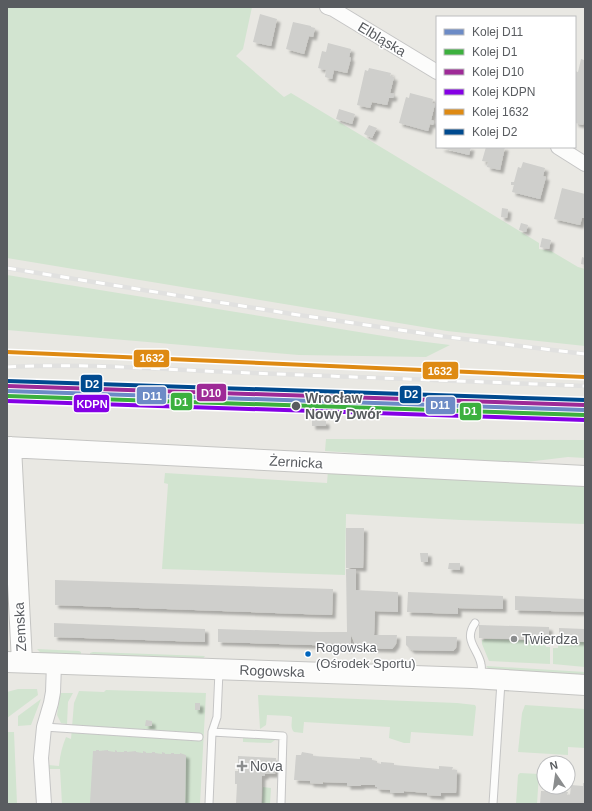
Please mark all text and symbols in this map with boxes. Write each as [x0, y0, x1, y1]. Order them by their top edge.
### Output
legend [436, 16, 576, 148]
street label: Elbląska [355, 19, 409, 60]
text: Kolej D11 [472, 25, 523, 39]
text: Kolej D1 [472, 45, 518, 59]
text: Kolej D10 [472, 65, 524, 79]
text: Kolej KDPN [472, 85, 535, 99]
text: Kolej 1632 [472, 105, 529, 119]
text: Kolej D2 [472, 125, 518, 139]
line badge: 1632 [133, 349, 170, 368]
text: 1632 [140, 352, 164, 364]
line badge: 1632 [422, 361, 459, 380]
text: 1632 [428, 365, 452, 377]
line badge: D2 [80, 374, 103, 393]
text: D2 [85, 378, 99, 390]
line badge: D10 [196, 383, 227, 402]
line badge: D2 [399, 385, 422, 404]
line badge: D11 [136, 386, 167, 405]
text: D10 [201, 387, 221, 399]
text: D2 [404, 388, 418, 400]
text: D11 [142, 390, 162, 402]
place label: Wrocław Nowy Dwór [305, 390, 382, 422]
line badge: D1 [170, 392, 193, 411]
line badge: KDPN [73, 394, 110, 413]
text: D1 [174, 396, 188, 408]
line badge: D11 [425, 396, 456, 415]
text: KDPN [76, 398, 108, 410]
text: D11 [430, 399, 450, 411]
marker: Wrocław Nowy Dwór [290, 400, 302, 412]
line badge: D1 [459, 402, 482, 421]
text: D1 [463, 405, 477, 417]
street label: Żernicka [269, 452, 323, 471]
street label: Zemska [11, 602, 29, 652]
place label: Twierdza [522, 631, 578, 647]
marker: Twierdza [509, 634, 519, 644]
place label: Rogowska (Ośrodek Sportu) [316, 640, 416, 671]
marker: Rogowska (Ośrodek Sportu) [303, 649, 313, 659]
street label: Rogowska [239, 662, 305, 680]
north arrow [536, 755, 576, 795]
place label: Nova [250, 758, 283, 774]
text: N [549, 759, 559, 772]
marker: Nova [237, 761, 247, 771]

